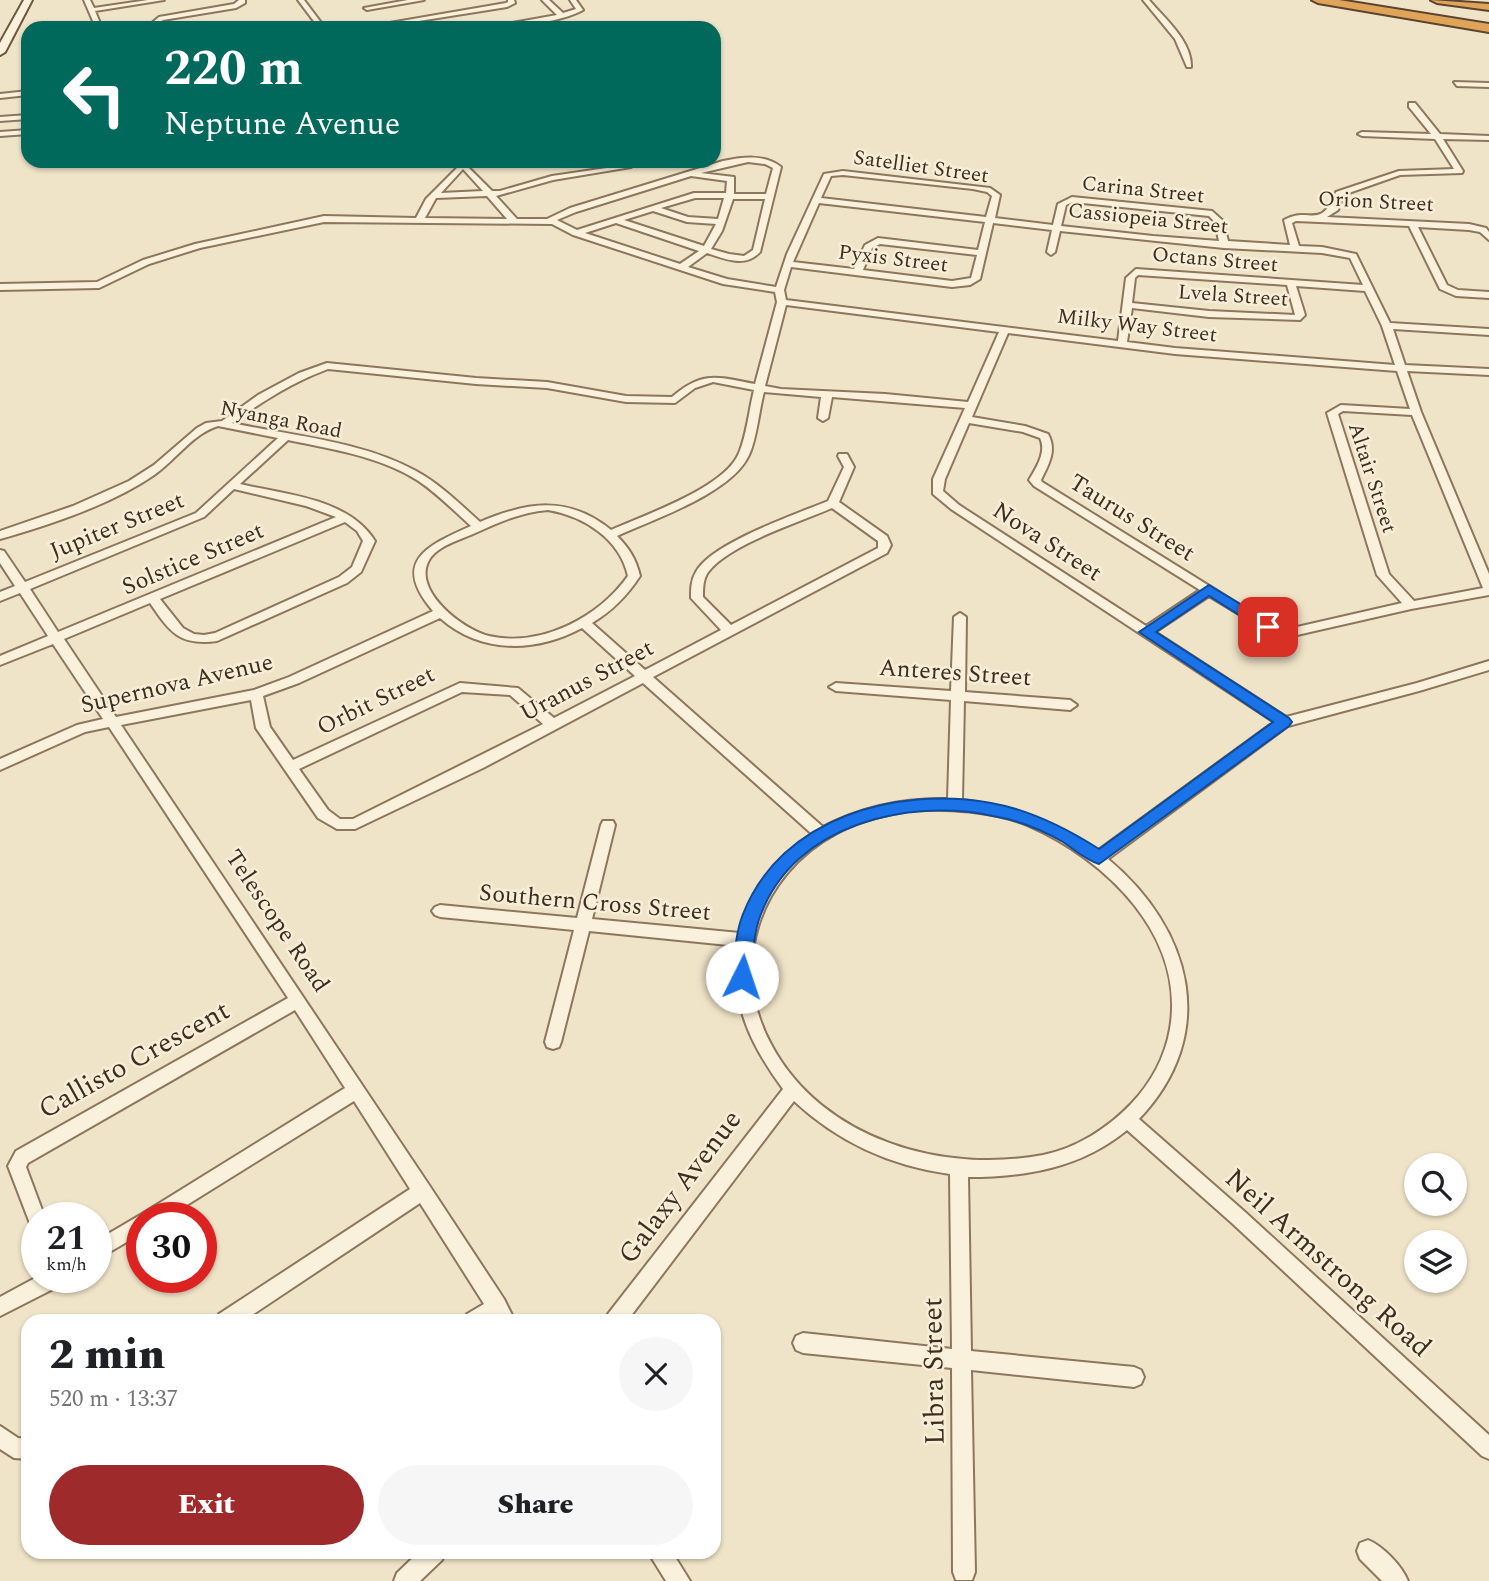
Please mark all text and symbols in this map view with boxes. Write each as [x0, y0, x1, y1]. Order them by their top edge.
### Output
text: 220 m [164, 32, 303, 107]
icon: left [49, 49, 140, 140]
text: Neptune Avenue [164, 100, 400, 149]
street label: Satelliet Street [851, 142, 991, 192]
street label: Carina Street [1080, 168, 1206, 212]
street label: Orion Street [1317, 183, 1435, 221]
street label: Cassiopeia Street [1066, 195, 1230, 243]
street label: Pyxis Street [836, 236, 950, 282]
street label: Octans Street [1151, 239, 1279, 281]
street label: Lvela Street [1177, 276, 1289, 316]
street label: Milky Way Street [1055, 300, 1219, 352]
street label: Nyanga Road [217, 393, 345, 447]
street label: Altair Street [1339, 419, 1405, 537]
street label: Taurus Street [1062, 465, 1202, 571]
street label: Jupiter Street [44, 483, 190, 569]
street label: Nova Street [985, 493, 1109, 591]
street label: Solstice Street [116, 513, 270, 605]
pin [1238, 597, 1298, 657]
icon: arrive [1249, 608, 1287, 646]
street label: Uranus Street [514, 631, 660, 731]
street label: Supernova Avenue [77, 644, 277, 724]
street label: Anteres Street [878, 650, 1032, 696]
street label: Orbit Street [311, 657, 441, 745]
street label: Telescope Road [216, 842, 338, 1000]
street label: Southern Cross Street [478, 875, 712, 931]
position arrow [705, 940, 779, 1014]
street label: Callisto Crescent [30, 989, 238, 1130]
street label: Galaxy Avenue [608, 1101, 752, 1273]
map controls [1404, 1153, 1467, 1293]
button: search [1404, 1153, 1467, 1216]
street label: Neil Armstrong Road [1215, 1158, 1441, 1368]
speed limit sign: 30 [126, 1202, 217, 1293]
text: 21 [47, 1212, 86, 1265]
button: layers [1404, 1230, 1467, 1293]
text: km/h [46, 1251, 87, 1278]
street label: Libra Street [911, 1297, 957, 1445]
text: 2 min [49, 1324, 165, 1387]
button: close [619, 1337, 693, 1411]
text: 520 m · 13:37 [49, 1382, 178, 1417]
button: Exit [49, 1465, 364, 1545]
button: Share [378, 1465, 693, 1545]

